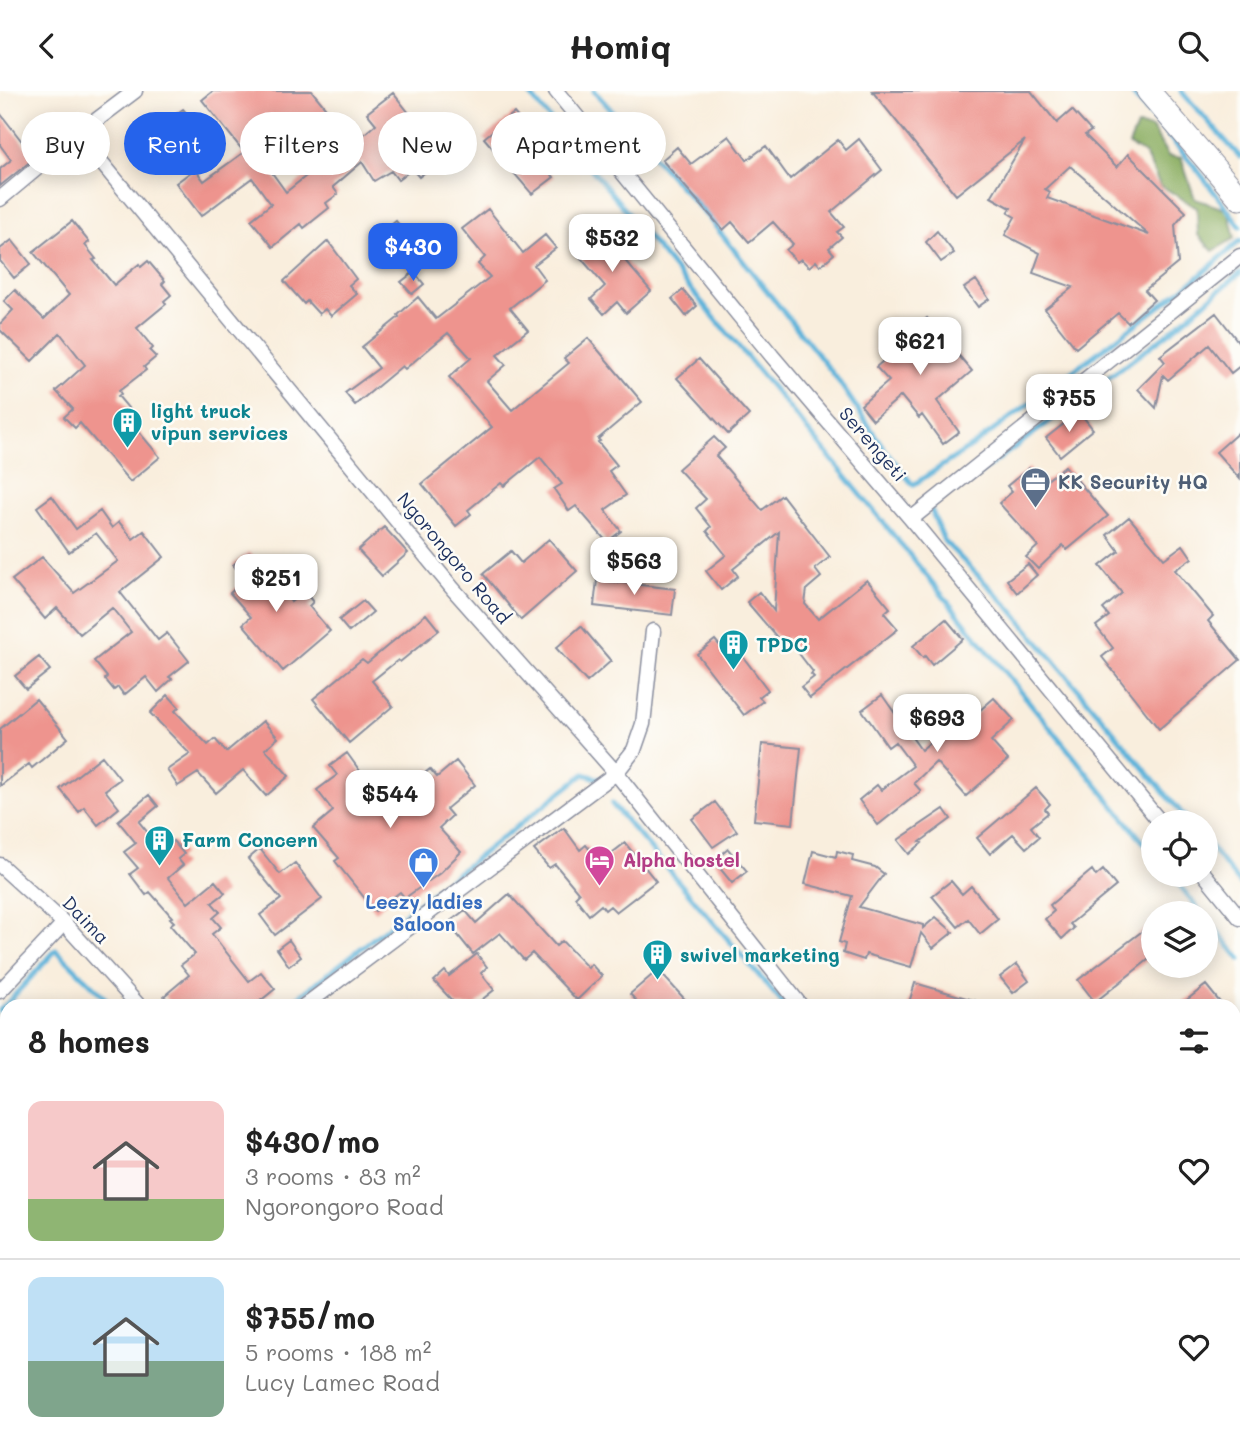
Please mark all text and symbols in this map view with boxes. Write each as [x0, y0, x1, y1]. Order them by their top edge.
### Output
text: Homiq [569, 25, 671, 67]
icon: back [28, 27, 66, 65]
icon: search [1174, 27, 1212, 65]
chip: Buy [21, 112, 110, 175]
chip: Rent [124, 112, 226, 175]
chip: Filters [240, 112, 364, 175]
chip: New [378, 112, 477, 175]
chip: Apartment [491, 112, 666, 175]
pin: $532 [571, 215, 653, 274]
text: $532 [585, 222, 639, 252]
pin: $430 [372, 223, 454, 283]
text: $430 [384, 231, 442, 261]
pin: $621 [879, 317, 961, 377]
text: $621 [894, 325, 946, 355]
pin: $755 [1028, 375, 1110, 434]
text: $755 [1042, 382, 1096, 412]
place label: light truck vipun services [151, 398, 288, 445]
street label: Serengeti [834, 401, 913, 486]
building icon: light truck vipun services [111, 405, 145, 449]
office icon: KK Security HQ [1018, 465, 1052, 509]
place label: KK Security HQ [1058, 469, 1208, 494]
street label: Ngorongoro Road [392, 487, 517, 629]
pin: $563 [593, 538, 675, 597]
text: $563 [606, 545, 662, 575]
pin: $251 [235, 554, 317, 614]
text: $251 [251, 562, 301, 592]
building icon: TPDC [716, 628, 750, 672]
place label: TPDC [756, 632, 808, 657]
pin: $693 [896, 695, 978, 754]
text: $693 [909, 702, 965, 732]
pin: $544 [349, 771, 431, 830]
text: $544 [362, 778, 418, 808]
map controls [1141, 810, 1218, 978]
button: locate [1141, 810, 1218, 887]
building icon: Farm Concern [142, 823, 176, 867]
place label: Farm Concern [182, 827, 318, 852]
hotel icon: Alpha hostel [583, 843, 617, 887]
shop icon: Leezy ladies Saloon [407, 846, 441, 890]
place label: Alpha hostel [623, 847, 740, 872]
place label: Leezy ladies Saloon [365, 889, 483, 936]
street label: Daima [57, 890, 115, 949]
button: layers [1141, 901, 1218, 978]
building icon: swivel marketing [640, 938, 674, 982]
place label: swivel marketing [680, 942, 840, 967]
text: 8 homes [28, 1021, 150, 1061]
icon: filters [1175, 1022, 1213, 1060]
text: $430/mo [245, 1121, 379, 1161]
icon: home [84, 1129, 168, 1213]
icon: heart [1175, 1152, 1213, 1190]
text: 3 rooms · 83 m² [245, 1161, 421, 1191]
text: Ngorongoro Road [245, 1191, 444, 1221]
text: $755/mo [245, 1297, 375, 1337]
icon: home [84, 1305, 168, 1389]
icon: heart [1175, 1328, 1213, 1366]
text: 5 rooms · 188 m² [245, 1337, 431, 1367]
text: Lucy Lamec Road [245, 1367, 440, 1397]

